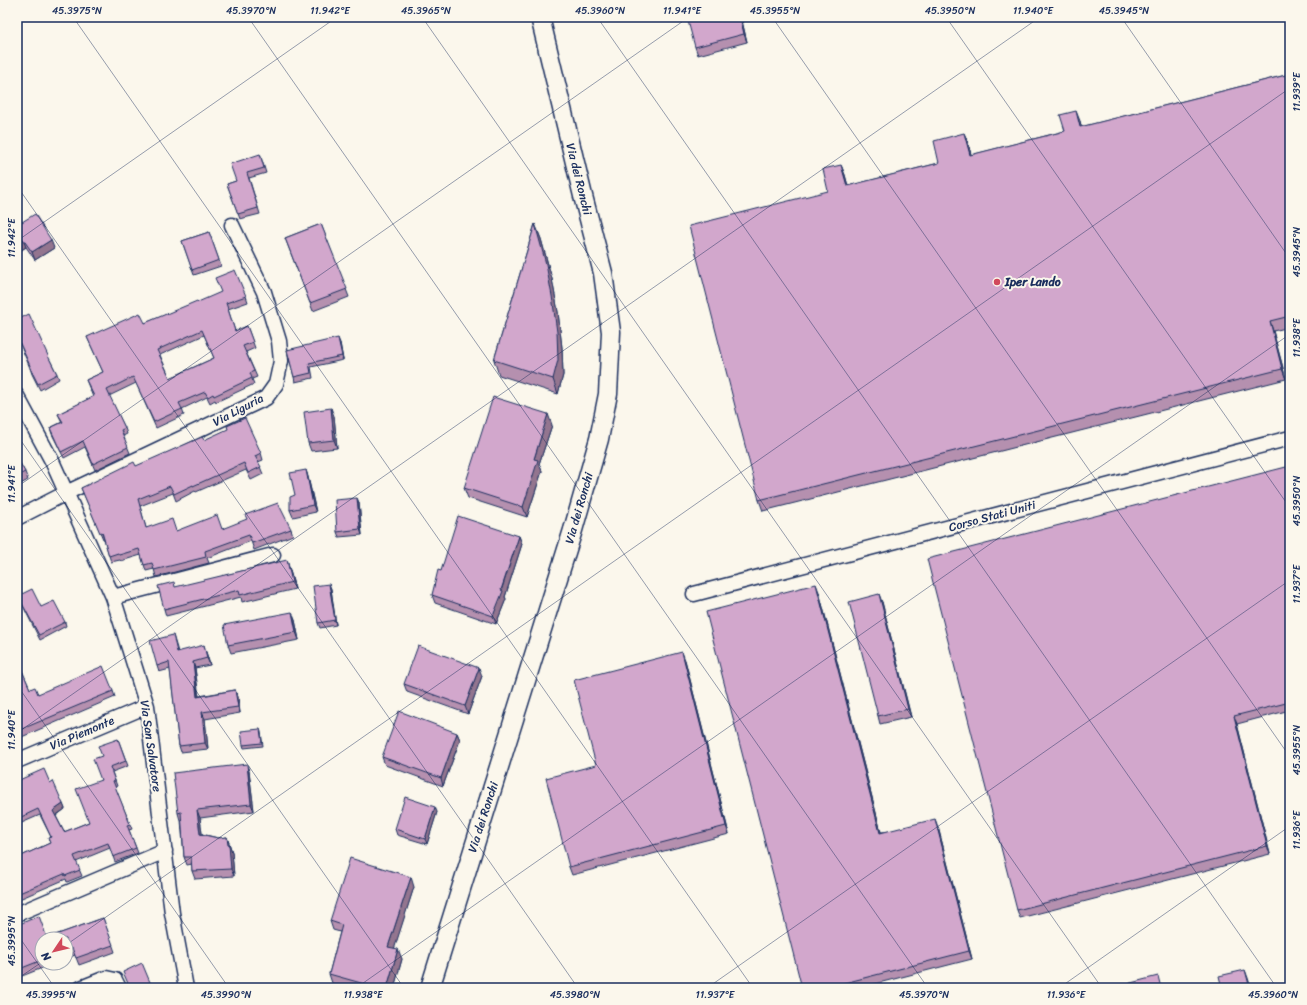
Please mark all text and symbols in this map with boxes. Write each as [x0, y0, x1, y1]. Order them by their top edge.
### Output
text: 45.3975°N [52, 2, 102, 20]
text: 45.3970°N [226, 2, 276, 20]
text: 11.942°E [310, 2, 351, 20]
text: 45.3965°N [401, 2, 451, 20]
text: 45.3960°N [575, 2, 625, 20]
text: 11.941°E [663, 2, 702, 20]
text: 45.3955°N [750, 2, 800, 20]
text: 45.3950°N [925, 2, 975, 20]
text: 11.940°E [1013, 2, 1055, 20]
text: 45.3945°N [1099, 2, 1149, 20]
text: 11.939°E [1288, 71, 1306, 112]
street label: Via dei Ronchi [559, 141, 599, 218]
text: 11.942°E [3, 217, 21, 258]
text: 45.3945°N [1288, 227, 1306, 277]
place label: Iper Lando [1004, 271, 1061, 293]
marker: Iper Lando [992, 277, 1002, 287]
text: 11.938°E [1288, 317, 1306, 358]
street label: Via Liguria [208, 387, 268, 433]
text: 11.941°E [3, 464, 21, 503]
street label: Via dei Ronchi [558, 469, 600, 546]
text: 45.3950°N [1288, 476, 1306, 526]
street label: Corso Stati Uniti [946, 494, 1039, 538]
text: 11.937°E [1288, 563, 1306, 603]
street label: Via San Salvatore [134, 699, 168, 793]
text: 11.940°E [3, 708, 21, 750]
street label: Via Piemonte [46, 709, 118, 757]
text: 45.3955°N [1288, 725, 1306, 775]
street label: Via dei Ronchi [461, 778, 505, 855]
text: 11.936°E [1288, 809, 1306, 849]
text: 45.3995°N [3, 916, 21, 966]
north arrow [34, 931, 74, 971]
text: N [36, 948, 57, 966]
text: 45.3995°N [26, 986, 76, 1004]
text: 45.3990°N [201, 986, 251, 1004]
text: 11.938°E [343, 986, 384, 1004]
text: 45.3980°N [550, 986, 600, 1004]
text: 11.937°E [696, 986, 736, 1004]
text: 45.3970°N [899, 986, 949, 1004]
text: 11.936°E [1047, 986, 1087, 1004]
text: 45.3960°N [1248, 986, 1298, 1004]

